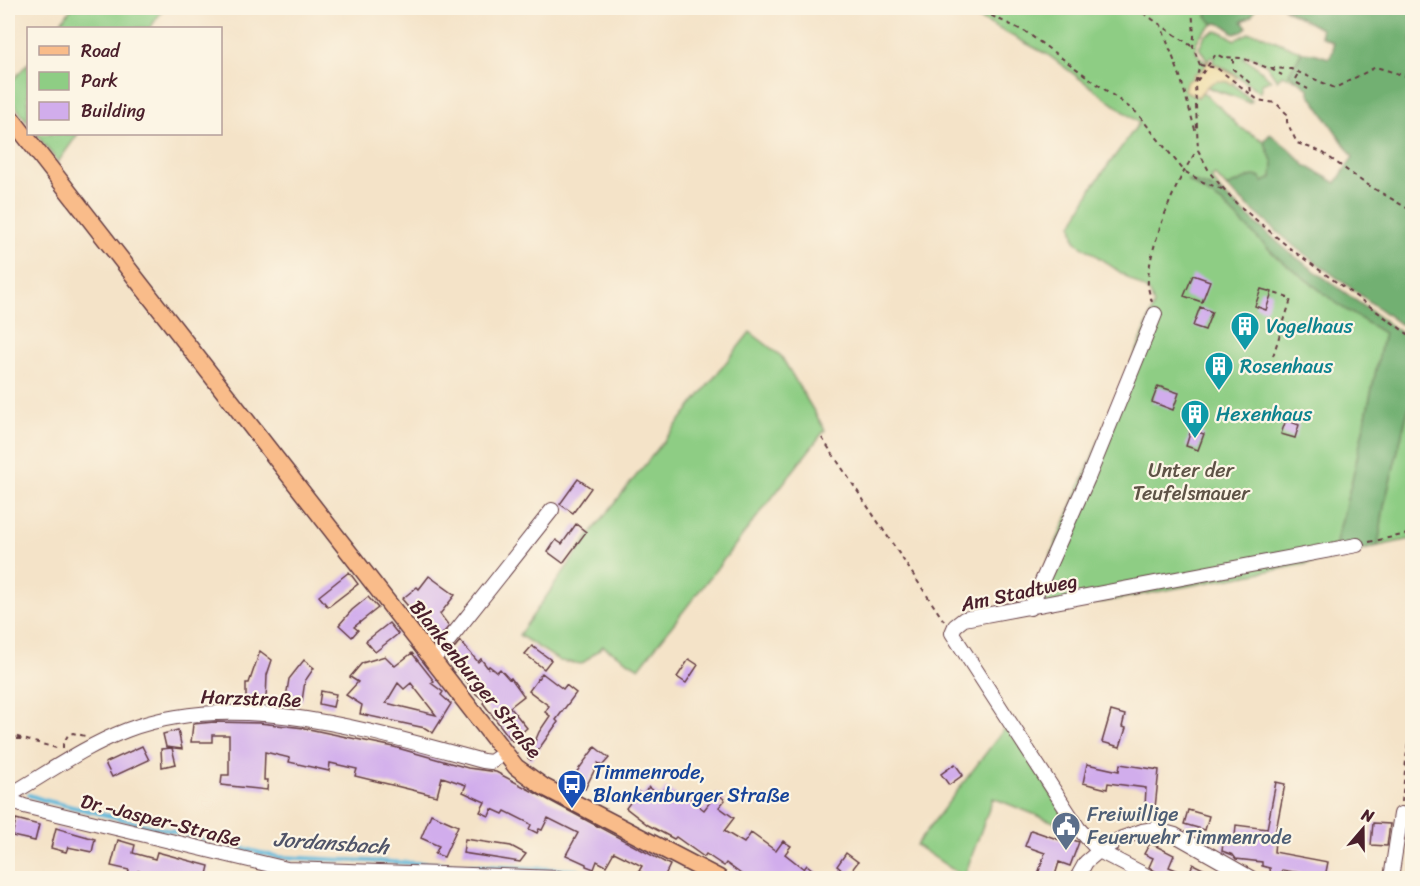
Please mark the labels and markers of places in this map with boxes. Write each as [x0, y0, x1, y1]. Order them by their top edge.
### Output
place label: Vogelhaus [1266, 309, 1354, 344]
building icon: Vogelhaus [1229, 310, 1261, 352]
place label: Rosenhaus [1240, 349, 1334, 384]
building icon: Rosenhaus [1203, 350, 1235, 392]
place label: Hexenhaus [1216, 397, 1313, 432]
building icon: Hexenhaus [1179, 398, 1211, 440]
place label: Timmenrode, Blankenburger Straße [593, 755, 790, 813]
bus stop icon: Timmenrode, Blankenburger Straße [556, 768, 588, 810]
place label: Freiwillige Feuerwehr Timmenrode [1087, 797, 1292, 855]
public building icon: Freiwillige Feuerwehr Timmenrode [1050, 810, 1082, 852]

